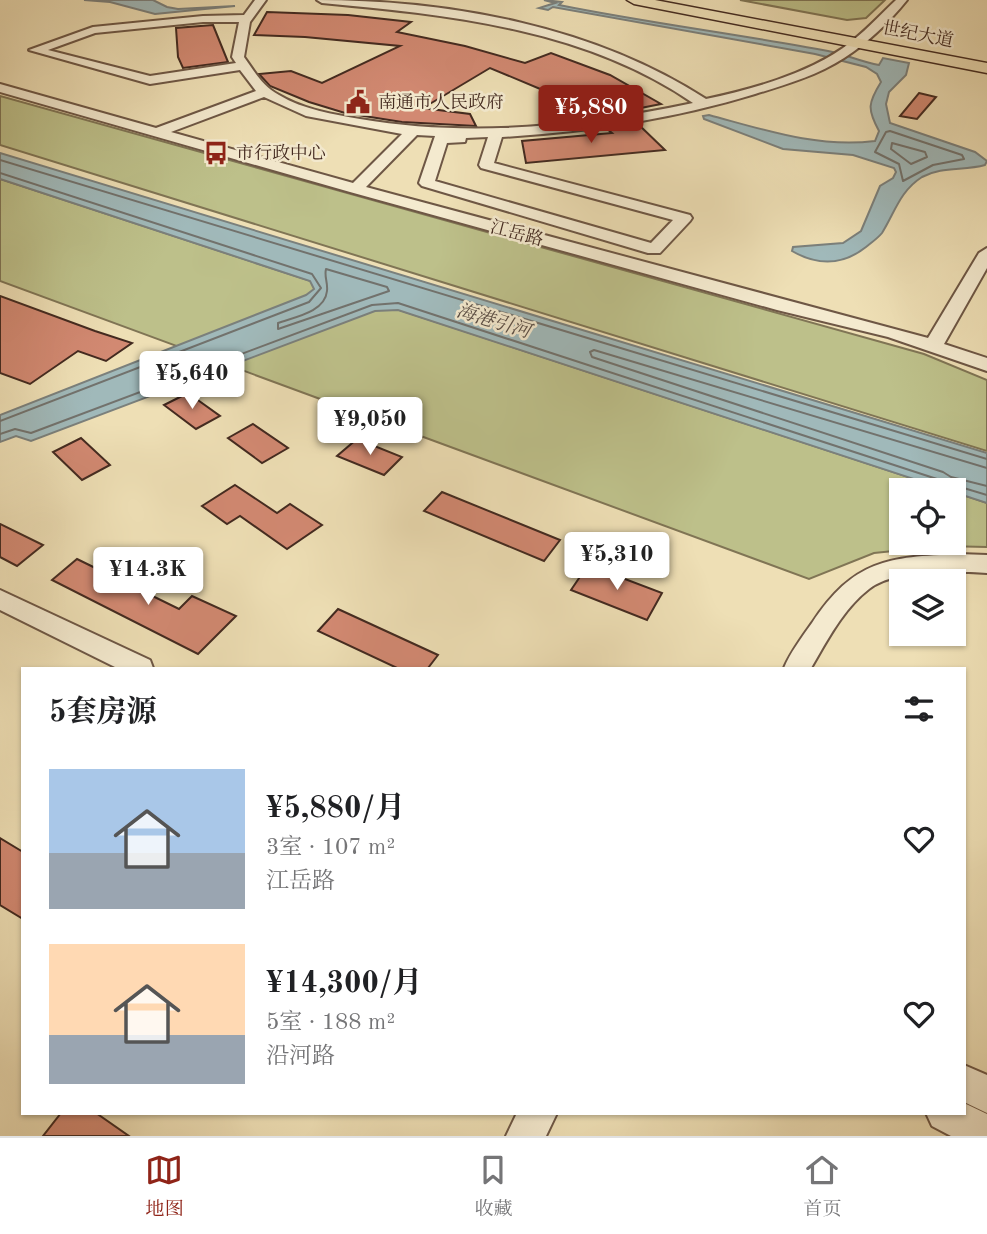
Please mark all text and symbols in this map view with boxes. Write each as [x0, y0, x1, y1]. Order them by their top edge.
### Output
street label: 世纪大道 [881, 17, 955, 51]
pin: ¥5,880 [534, 86, 648, 145]
public building icon: 南通市人民政府 [344, 88, 372, 116]
place label: 南通市人民政府 [378, 92, 504, 112]
text: ¥5,880 [554, 96, 628, 119]
bus stop icon: 市行政中心 [202, 139, 230, 167]
place label: 市行政中心 [236, 143, 326, 163]
street label: 江岳路 [488, 216, 546, 250]
water label: 海港引河 [454, 300, 536, 343]
pin: ¥5,640 [135, 352, 249, 411]
text: ¥5,640 [155, 362, 229, 385]
pin: ¥9,050 [313, 398, 427, 457]
text: ¥9,050 [333, 408, 407, 431]
map controls [889, 478, 966, 646]
button: locate [889, 478, 966, 555]
pin: ¥5,310 [560, 532, 674, 592]
text: ¥5,310 [580, 543, 654, 566]
pin: ¥14.3K [91, 548, 205, 607]
text: ¥14.3K [109, 558, 187, 581]
button: layers [889, 569, 966, 646]
icon: filters [900, 690, 938, 728]
text: 5套房源 [49, 698, 156, 728]
text: ¥5,880/月 [266, 794, 405, 824]
icon: home [105, 797, 189, 881]
icon: heart [900, 820, 938, 858]
text: 3室 · 107 m² [266, 836, 395, 859]
text: 江岳路 [266, 870, 335, 893]
text: ¥14,300/月 [266, 969, 422, 999]
icon: home [105, 972, 189, 1056]
icon: heart [900, 995, 938, 1033]
text: 5室 · 188 m² [266, 1011, 395, 1034]
text: 沿河路 [266, 1045, 335, 1068]
tab: 地图 [145, 1151, 184, 1222]
tab: 收藏 [474, 1151, 513, 1222]
tab: 首页 [803, 1151, 842, 1222]

